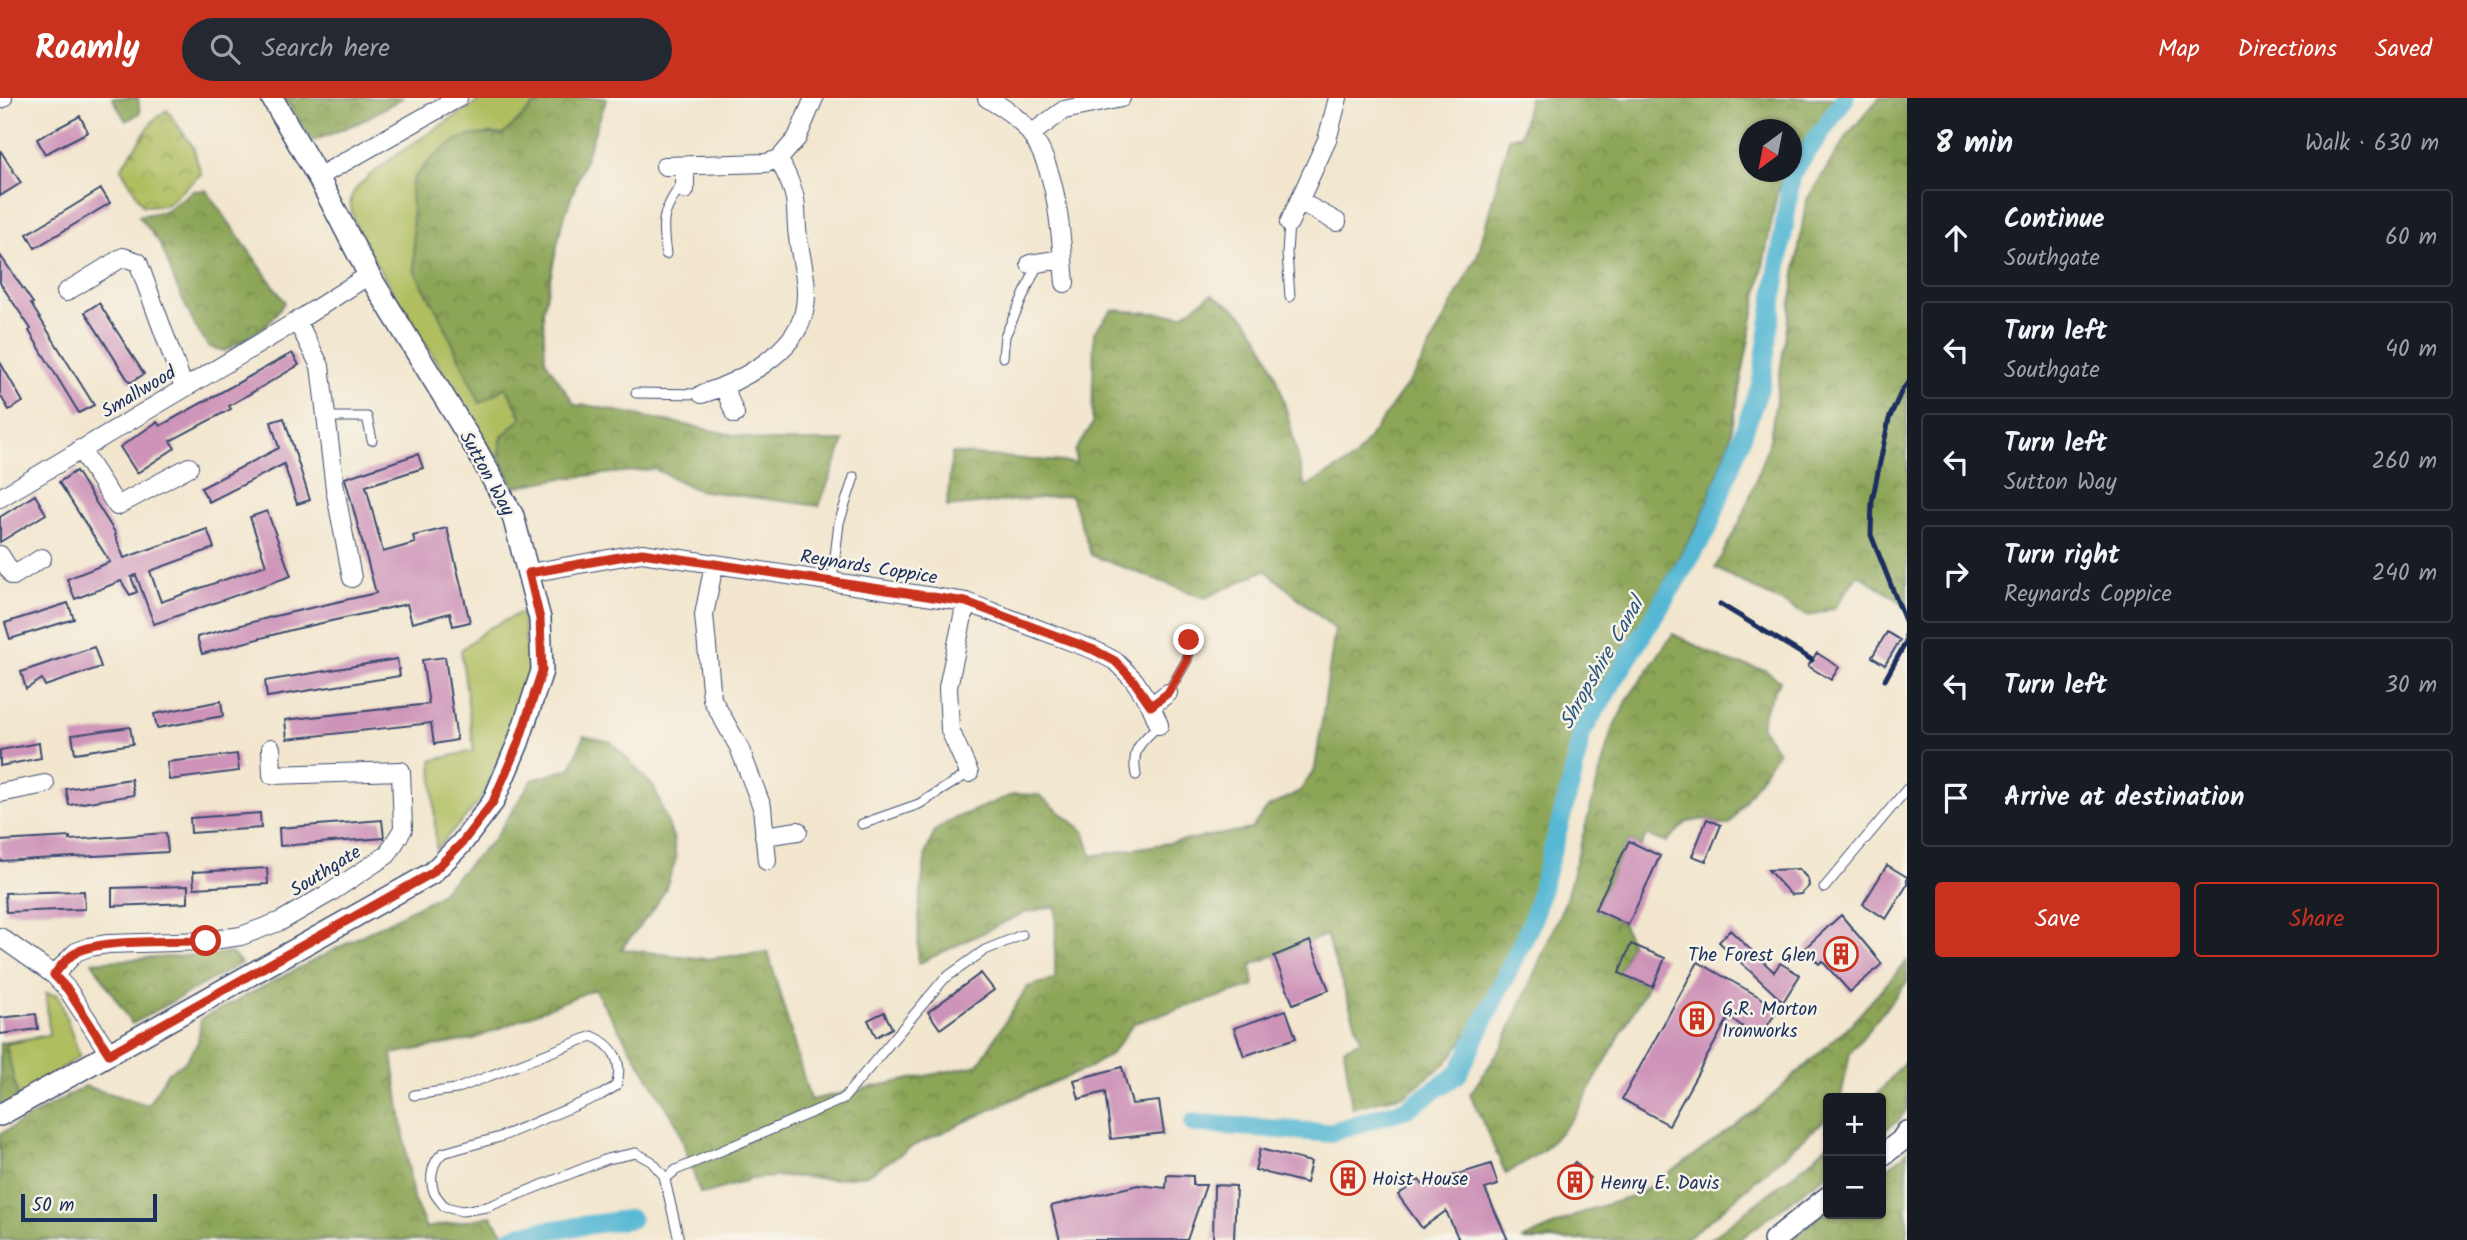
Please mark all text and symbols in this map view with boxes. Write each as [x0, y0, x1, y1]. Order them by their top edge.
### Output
search box [182, 18, 672, 81]
text: Roamly [35, 23, 140, 76]
text: Search here [262, 28, 390, 70]
icon: search [206, 30, 244, 68]
text: Map [2158, 30, 2200, 69]
text: Directions [2238, 30, 2337, 69]
text: Saved [2375, 30, 2432, 69]
north arrow [1739, 119, 1802, 182]
text: 8 min [1935, 120, 2013, 168]
text: Walk · 630 m [2305, 126, 2439, 162]
text: Continue [2004, 199, 2105, 241]
icon: ahead [1937, 219, 1975, 257]
text: 60 m [2385, 220, 2437, 256]
text: Southgate [2004, 241, 2100, 277]
text: Turn left [2004, 311, 2107, 353]
icon: left [1937, 331, 1975, 369]
text: 40 m [2385, 332, 2437, 368]
text: Southgate [2004, 353, 2100, 389]
street label: Smallwood [96, 358, 183, 427]
text: Turn left [2004, 423, 2107, 465]
street label: Sutton Way [451, 426, 522, 523]
icon: left [1937, 443, 1975, 481]
text: 260 m [2372, 444, 2437, 480]
text: Sutton Way [2004, 465, 2117, 501]
text: Turn right [2004, 535, 2120, 577]
street label: Reynards Coppice [798, 542, 940, 594]
icon: right [1937, 555, 1975, 593]
text: 240 m [2372, 556, 2437, 592]
text: Reynards Coppice [2004, 577, 2172, 613]
water label: Shropshire Canal [1551, 588, 1655, 736]
route end [1173, 624, 1204, 655]
text: Turn left [2004, 665, 2107, 707]
icon: left [1937, 667, 1975, 705]
text: 30 m [2385, 668, 2437, 704]
text: Arrive at destination [2004, 777, 2244, 819]
icon: arrive [1937, 779, 1975, 817]
street label: Southgate [285, 838, 368, 905]
button: Save [1935, 882, 2180, 957]
button: Share [2194, 882, 2439, 957]
route start [190, 925, 221, 956]
building icon: The Forest Glen [1822, 935, 1860, 973]
place label: The Forest Glen [1688, 941, 1816, 971]
place label: G.R. Morton Ironworks [1722, 995, 1817, 1047]
building icon: G.R. Morton Ironworks [1678, 1000, 1716, 1038]
map controls [1823, 1093, 1886, 1219]
button: + [1823, 1093, 1886, 1156]
button: − [1823, 1156, 1886, 1219]
building icon: Hoist House [1329, 1159, 1367, 1197]
building icon: Henry E. Davis [1556, 1163, 1594, 1201]
place label: Hoist House [1372, 1165, 1468, 1195]
place label: Henry E. Davis [1600, 1169, 1719, 1199]
scale bar [21, 1191, 158, 1223]
text: 50 m [32, 1191, 74, 1221]

